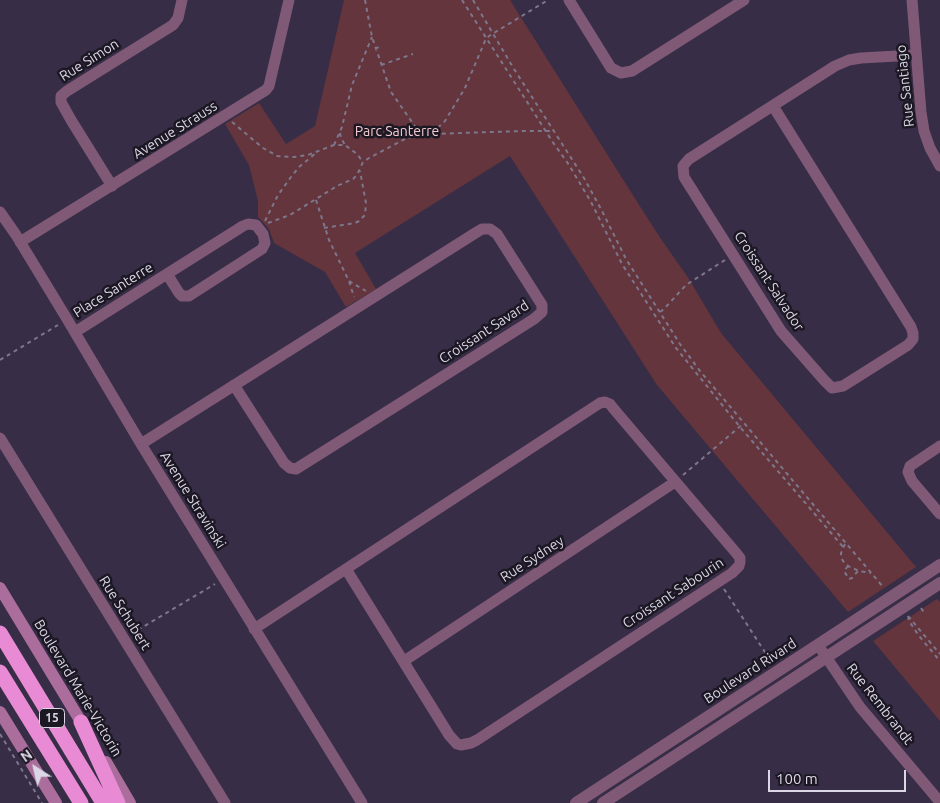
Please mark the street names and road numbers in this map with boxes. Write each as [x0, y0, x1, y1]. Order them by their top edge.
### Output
street label: Rue Simon [56, 35, 122, 85]
street label: Rue Santiago [892, 44, 918, 128]
street label: Avenue Strauss [130, 97, 220, 163]
street label: Croissant Salvador [731, 228, 807, 334]
street label: Place Santerre [70, 259, 156, 321]
street label: Croissant Savard [436, 297, 532, 367]
street label: Avenue Stravinski [157, 449, 229, 551]
street label: Rue Sydney [497, 532, 567, 586]
street label: Croissant Sabourin [619, 554, 727, 632]
street label: Rue Schubert [96, 573, 154, 653]
street label: Boulevard Marie-Victorin [30, 617, 126, 759]
street label: Boulevard Rivard [701, 635, 799, 707]
street label: Rue Rembrandt [843, 660, 917, 748]
road number: 15 [40, 708, 64, 728]

